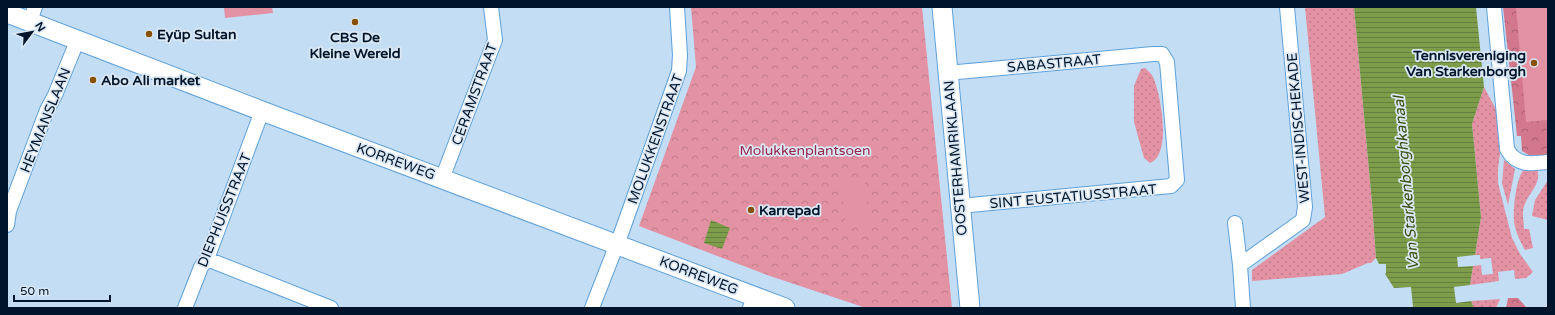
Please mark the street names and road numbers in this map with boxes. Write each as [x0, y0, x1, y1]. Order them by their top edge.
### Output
street label: CERAMSTRAAT [448, 40, 501, 148]
street label: SABASTRAAT [1006, 51, 1102, 76]
street label: WEST-INDISCHEKADE [1283, 52, 1314, 204]
street label: HEYMANSLAAN [17, 65, 74, 175]
street label: MOLUKKENSTRAAT [624, 71, 687, 206]
street label: OOSTERHAMRIKLAAN [940, 80, 971, 236]
street label: KORREWEG [354, 139, 438, 184]
street label: DIEPHUISSTRAAT [194, 150, 255, 270]
street label: SINT EUSTATIUSSTRAAT [989, 181, 1158, 212]
street label: KORREWEG [657, 253, 741, 298]

